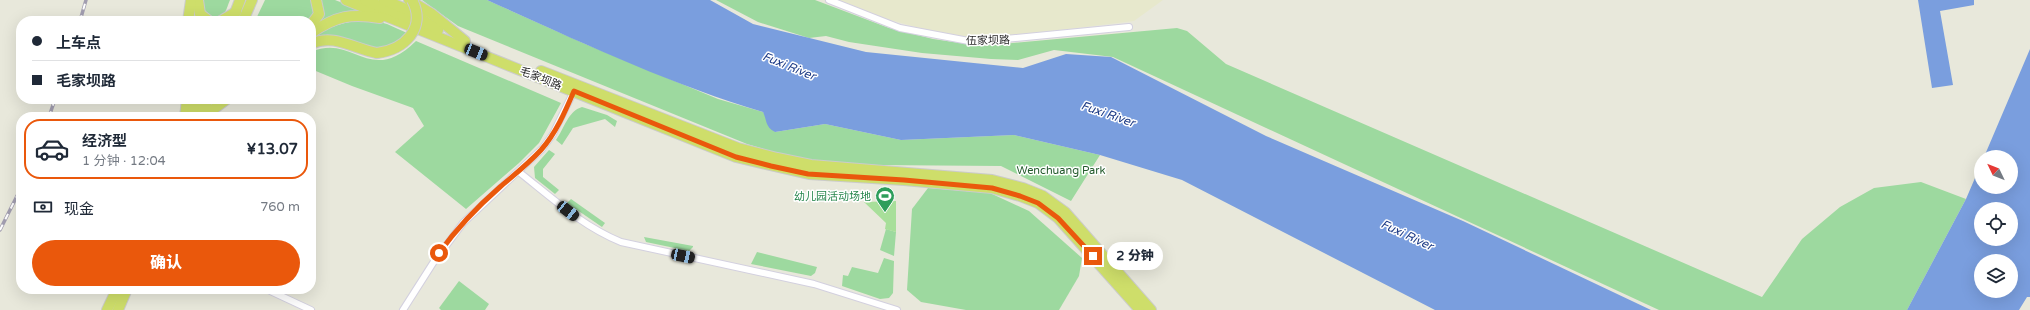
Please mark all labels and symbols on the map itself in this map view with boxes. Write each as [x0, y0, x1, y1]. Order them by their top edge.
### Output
street label: 伍家坝路 [966, 34, 1010, 47]
car [463, 42, 489, 62]
water label: Fuxi River [760, 49, 819, 83]
street label: 毛家坝路 [518, 64, 564, 93]
water label: Fuxi River [1079, 98, 1138, 130]
north arrow [1974, 150, 2018, 194]
park label: Wenchuang Park [1017, 164, 1105, 177]
sports icon: 幼儿园活动场地 [874, 185, 896, 213]
place label: 幼儿园活动场地 [794, 190, 871, 203]
car [555, 199, 581, 223]
water label: Fuxi River [1379, 217, 1437, 254]
callout: 2 分钟 [1107, 242, 1163, 270]
route start [430, 244, 448, 262]
route end [1084, 247, 1102, 265]
car [670, 248, 696, 264]

